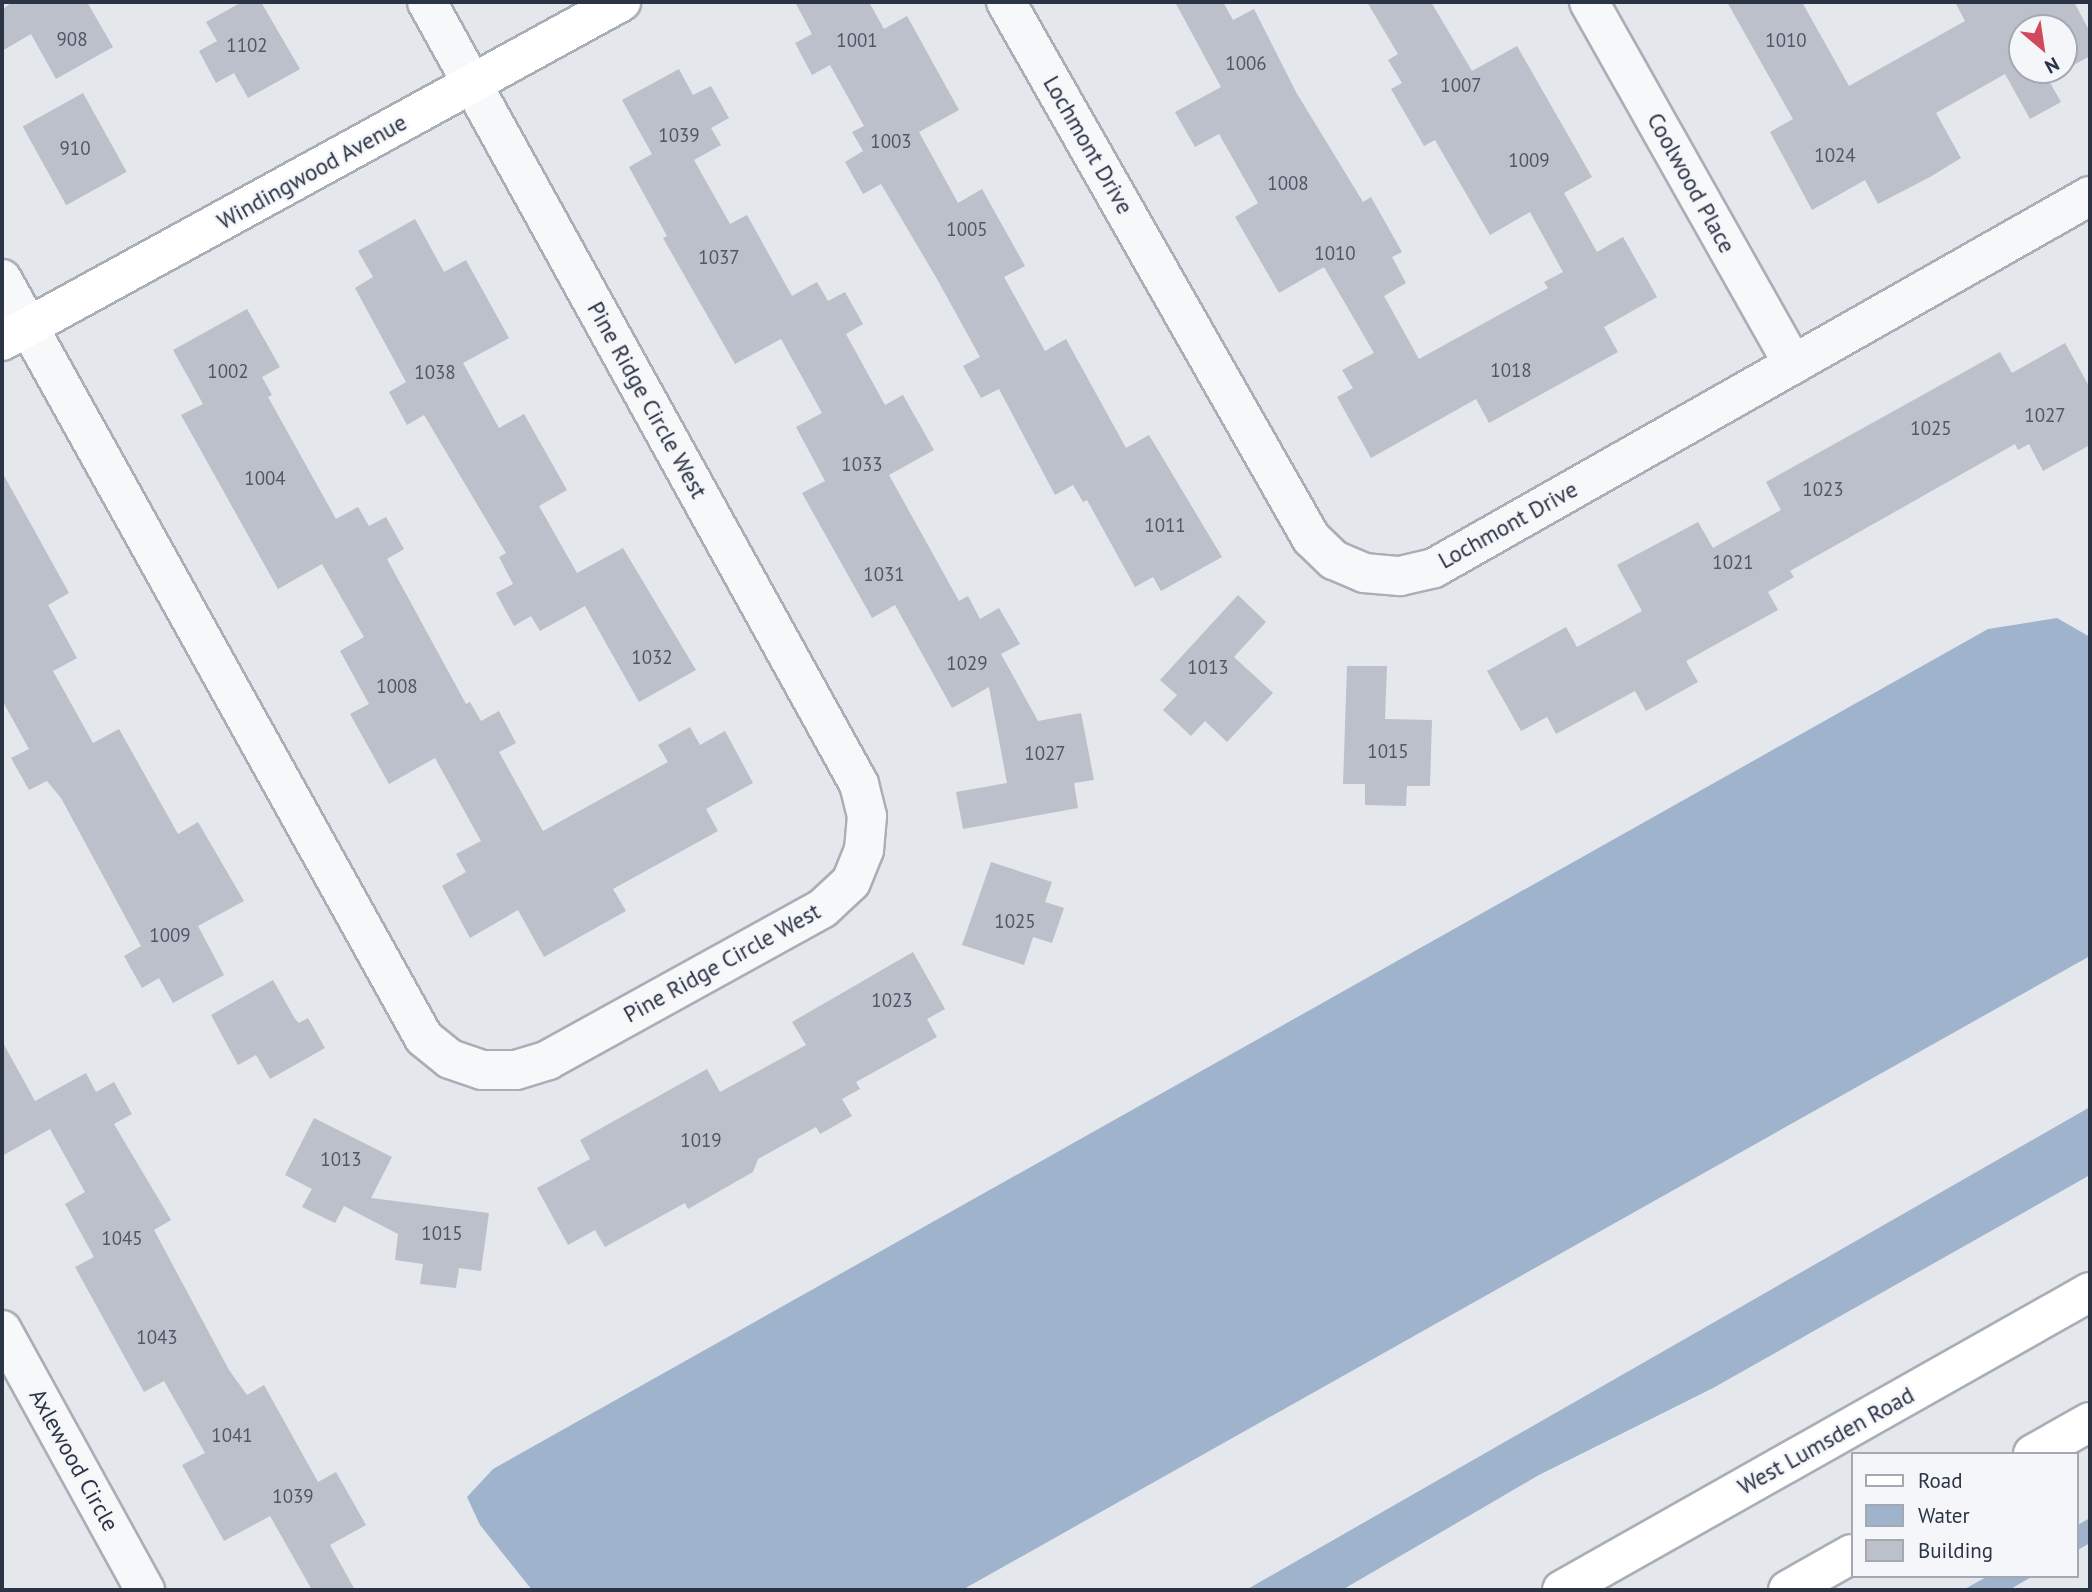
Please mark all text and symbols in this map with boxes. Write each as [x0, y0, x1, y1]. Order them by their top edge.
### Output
north arrow [2008, 14, 2078, 84]
house number: 908 [56, 29, 88, 51]
house number: 1001 [836, 30, 878, 52]
house number: 1010 [1765, 30, 1807, 52]
house number: 1102 [226, 35, 268, 57]
text: N [2041, 52, 2063, 79]
house number: 1006 [1225, 53, 1267, 75]
street label: Lochmont Drive [1037, 71, 1139, 219]
house number: 1007 [1440, 75, 1482, 97]
street label: Windingwood Avenue [212, 108, 412, 236]
street label: Coolwood Place [1641, 108, 1741, 258]
house number: 1039 [658, 125, 700, 147]
house number: 1003 [870, 131, 912, 153]
house number: 910 [59, 138, 91, 160]
house number: 1024 [1814, 145, 1856, 167]
house number: 1009 [1508, 150, 1550, 172]
house number: 1008 [1267, 173, 1309, 195]
house number: 1005 [946, 219, 988, 241]
house number: 1010 [1314, 243, 1356, 265]
house number: 1037 [698, 247, 740, 269]
street label: Pine Ridge Circle West [581, 297, 713, 503]
house number: 1018 [1490, 360, 1532, 382]
house number: 1002 [207, 361, 249, 383]
house number: 1038 [414, 362, 456, 384]
house number: 1027 [2024, 405, 2066, 427]
house number: 1025 [1910, 418, 1952, 440]
house number: 1033 [841, 454, 883, 476]
house number: 1004 [244, 468, 286, 490]
street label: Lochmont Drive [1434, 475, 1582, 575]
house number: 1023 [1802, 479, 1844, 501]
house number: 1011 [1144, 515, 1186, 537]
house number: 1021 [1712, 552, 1754, 574]
house number: 1031 [863, 564, 905, 586]
house number: 1032 [631, 647, 673, 669]
house number: 1029 [946, 653, 988, 675]
house number: 1013 [1187, 657, 1229, 679]
house number: 1008 [376, 676, 418, 698]
house number: 1015 [1367, 741, 1409, 763]
house number: 1027 [1024, 743, 1066, 765]
street label: Pine Ridge Circle West [619, 897, 825, 1029]
house number: 1025 [994, 911, 1036, 933]
house number: 1009 [149, 925, 191, 947]
house number: 1023 [871, 990, 913, 1012]
house number: 1019 [680, 1130, 722, 1152]
house number: 1013 [320, 1149, 362, 1171]
house number: 1015 [421, 1223, 463, 1245]
house number: 1045 [101, 1228, 143, 1250]
house number: 1043 [136, 1327, 178, 1349]
street label: West Lumsden Road [1733, 1381, 1919, 1501]
street label: Axlewood Circle [24, 1384, 124, 1536]
house number: 1041 [211, 1425, 253, 1447]
legend [1850, 1452, 2078, 1578]
text: Road [1918, 1467, 1962, 1494]
house number: 1039 [272, 1486, 314, 1508]
text: Water [1918, 1502, 1970, 1529]
text: Building [1918, 1537, 1993, 1564]

